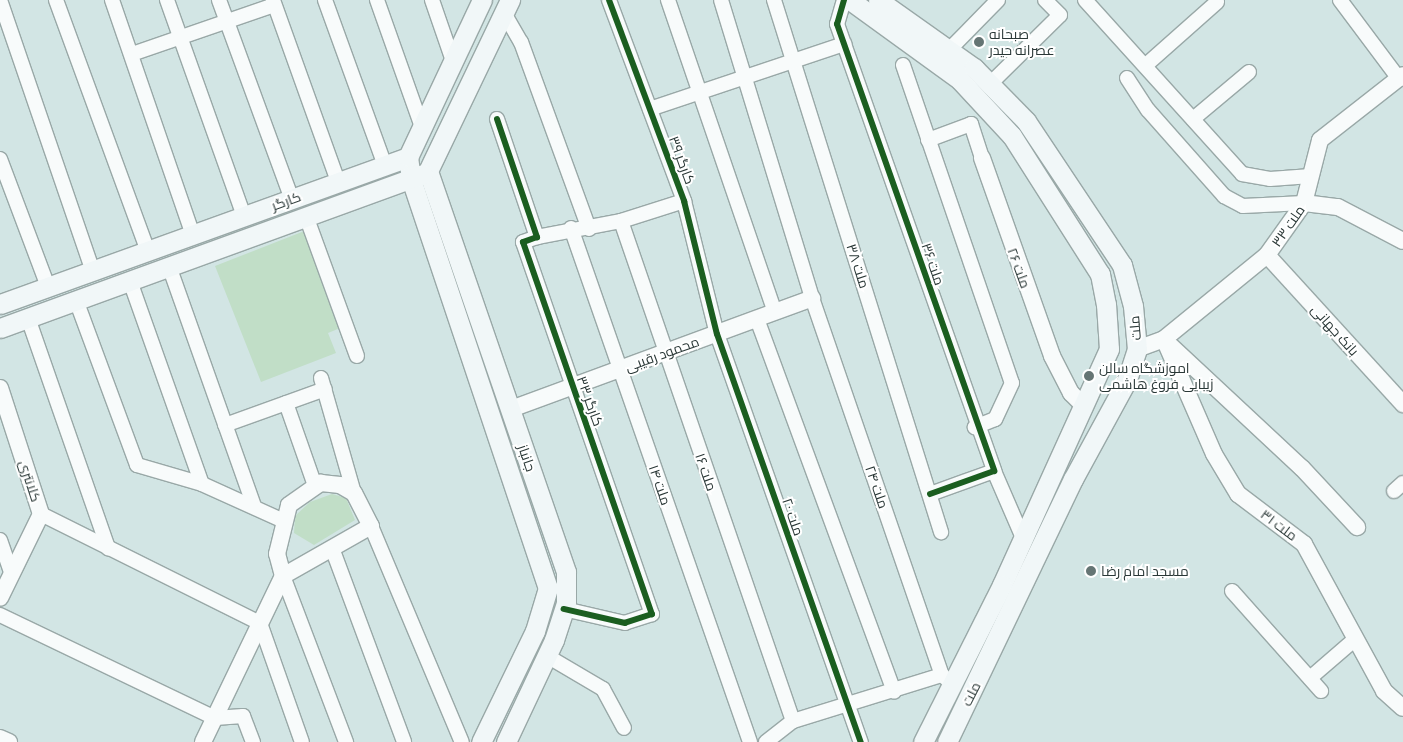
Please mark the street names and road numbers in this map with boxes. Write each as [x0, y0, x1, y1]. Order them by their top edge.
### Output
street label: کارگر ۳۹ [666, 134, 698, 186]
street label: کارگر [269, 188, 303, 214]
street label: ملت ۳۳ [1268, 202, 1308, 250]
street label: ملت ۳۶ [918, 241, 948, 287]
street label: ملت ۳۸ [843, 242, 873, 290]
street label: ملت ۲۶ [1004, 246, 1034, 290]
street label: بانک جهانی [1308, 301, 1362, 359]
street label: ملت [1126, 315, 1144, 341]
street label: محمود رقیبی [623, 333, 701, 375]
street label: کارگر ۳۳ [573, 374, 607, 428]
street label: جانباز [515, 442, 539, 474]
street label: ملت ۱۶ [692, 451, 720, 493]
street label: کلانتری [15, 458, 45, 504]
street label: ملت ۱۴ [645, 463, 675, 507]
street label: ملت ۲۴ [862, 463, 892, 511]
street label: ملت ۲۰ [779, 496, 807, 538]
street label: ملت ۳۱ [1257, 506, 1301, 544]
street label: ملت [958, 679, 984, 709]

